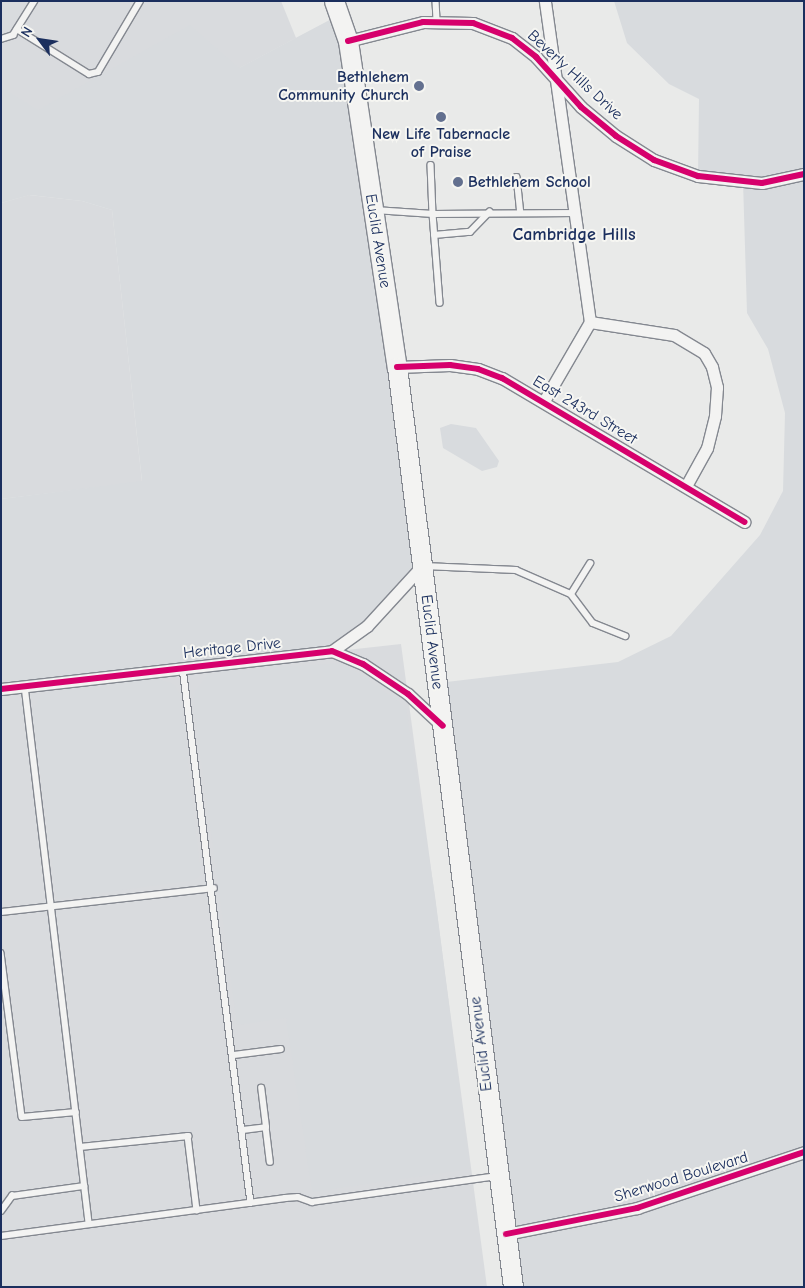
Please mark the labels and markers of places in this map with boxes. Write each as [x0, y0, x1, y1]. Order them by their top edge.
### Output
place label: Bethlehem Community Church [278, 67, 409, 105]
marker: Bethlehem Community Church [413, 80, 425, 92]
marker: New Life Tabernacle of Praise [435, 111, 447, 123]
place label: New Life Tabernacle of Praise [372, 124, 510, 162]
place label: Bethlehem School [468, 172, 591, 192]
marker: Bethlehem School [452, 176, 464, 188]

